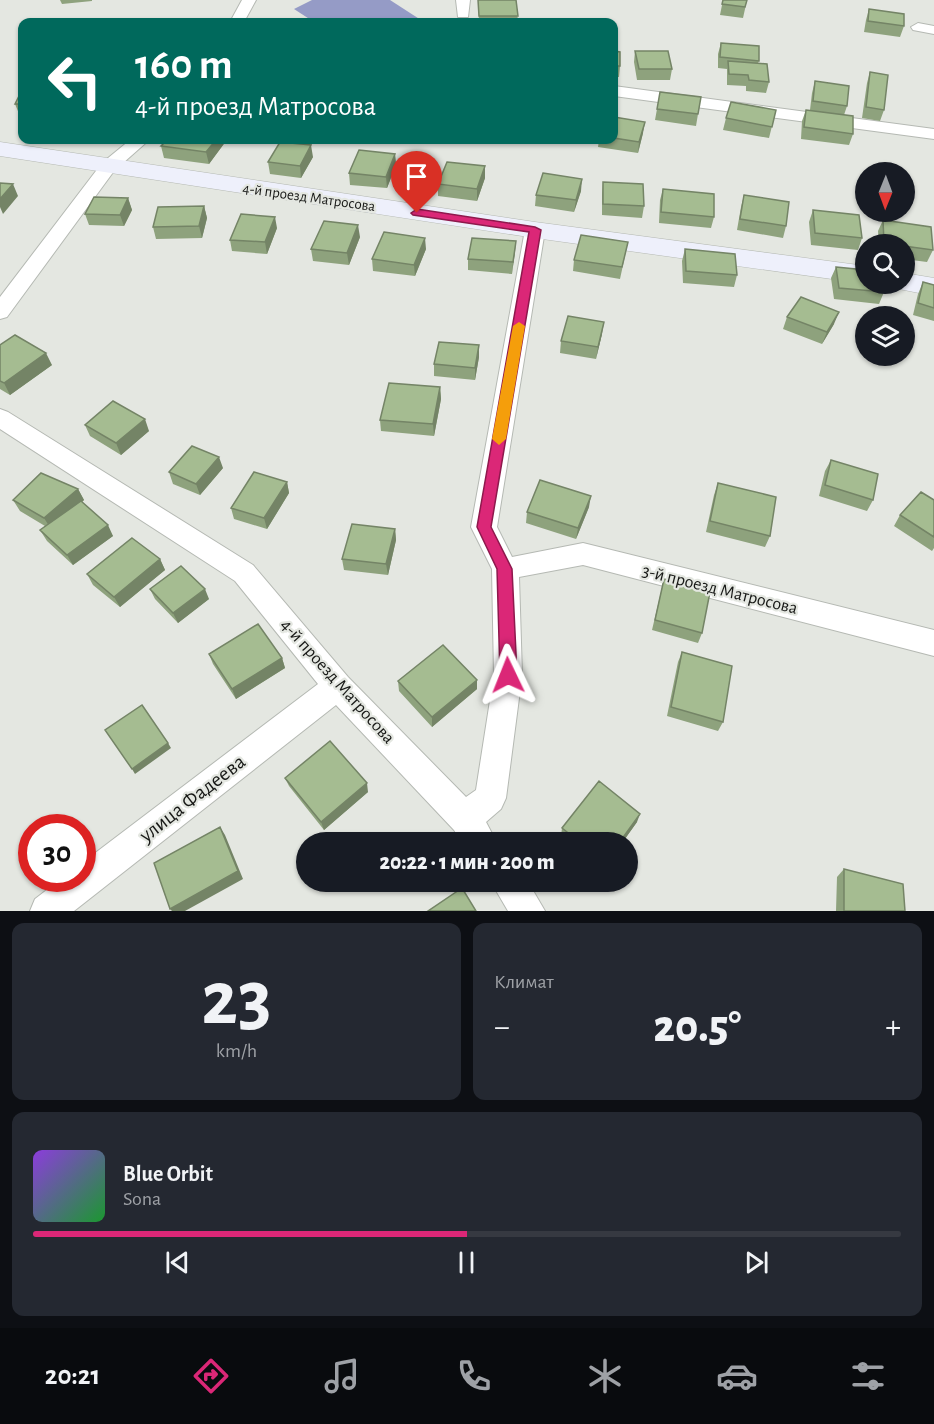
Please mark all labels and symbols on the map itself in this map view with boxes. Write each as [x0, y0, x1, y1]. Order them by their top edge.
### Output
pin [391, 151, 442, 213]
north arrow [855, 162, 915, 222]
street label: 4-й проезд Матросова [242, 181, 376, 214]
street label: 3-й проезд Матросова [640, 562, 799, 618]
street label: 4-й проезд Матросова [277, 616, 398, 747]
position arrow [476, 643, 540, 707]
street label: улица Фадеева [135, 751, 249, 847]
speed limit sign: 30 [18, 814, 96, 892]

